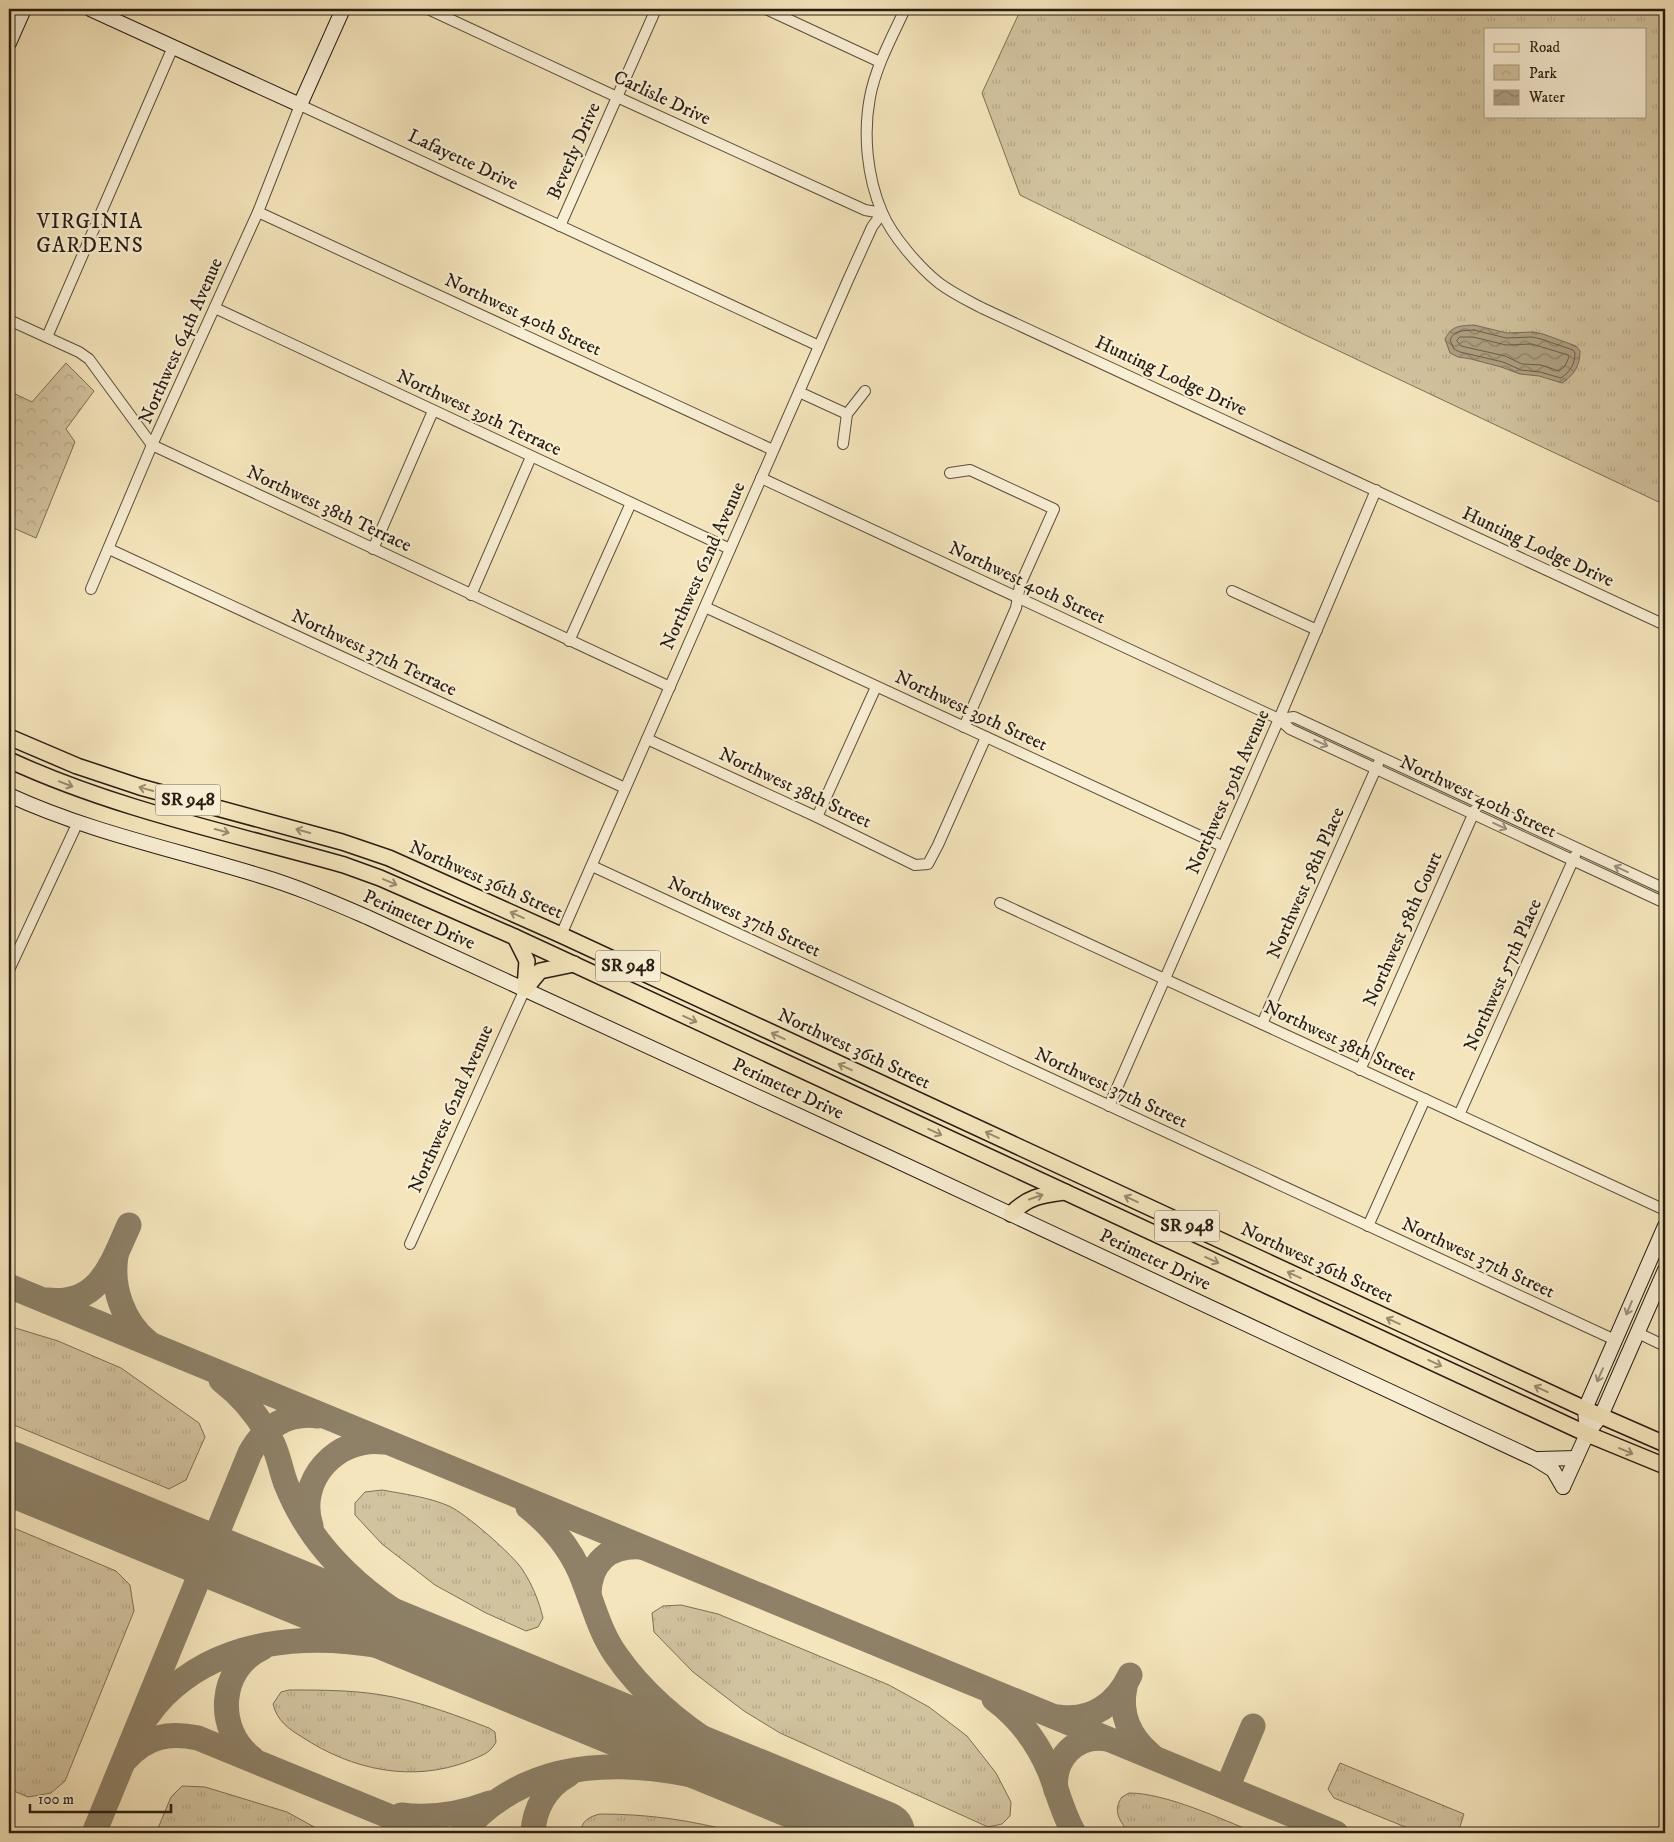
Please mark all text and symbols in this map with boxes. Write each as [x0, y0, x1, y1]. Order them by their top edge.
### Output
legend [1484, 28, 1646, 118]
text: Road [1529, 38, 1561, 57]
text: Park [1529, 64, 1558, 83]
street label: Carlisle Drive [610, 65, 714, 131]
text: Water [1528, 88, 1565, 107]
street label: Beverly Drive [542, 99, 606, 203]
street label: Lafayette Drive [404, 124, 522, 196]
district label: VIRGINIA GARDENS [36, 209, 144, 259]
street label: Northwest 64th Avenue [134, 254, 228, 428]
street label: Northwest 40th Street [441, 269, 605, 361]
street label: Hunting Lodge Drive [1091, 331, 1251, 421]
street label: Northwest 39th Terrace [393, 365, 565, 461]
street label: Northwest 38th Terrace [243, 461, 415, 557]
street label: Northwest 62nd Avenue [656, 478, 750, 653]
street label: Hunting Lodge Drive [1458, 502, 1618, 592]
street label: Northwest 40th Street [945, 537, 1109, 629]
street label: Northwest 37th Terrace [288, 605, 460, 701]
street label: Northwest 39th Street [891, 666, 1051, 756]
street label: Northwest 59th Avenue [1181, 706, 1275, 878]
one-way arrow [1313, 739, 1328, 748]
street label: Northwest 38th Street [715, 743, 875, 833]
street label: Northwest 40th Street [1396, 751, 1560, 843]
one-way arrow [58, 780, 73, 790]
one-way arrow [138, 784, 154, 793]
road number: SR 948 [156, 784, 220, 816]
street label: Northwest 58th Place [1262, 803, 1350, 962]
one-way arrow [1492, 822, 1507, 831]
one-way arrow [213, 826, 229, 836]
one-way arrow [295, 826, 311, 836]
street label: Northwest 36th Street [406, 836, 566, 924]
street label: Northwest 58th Court [1359, 848, 1447, 1010]
one-way arrow [1614, 863, 1629, 873]
street label: Northwest 37th Street [664, 871, 824, 963]
one-way arrow [382, 877, 397, 887]
street label: Perimeter Drive [359, 885, 479, 955]
street label: Northwest 57th Place [1459, 895, 1547, 1055]
one-way arrow [510, 910, 525, 920]
road number: SR 948 [596, 950, 660, 981]
street label: Northwest 38th Street [1260, 996, 1420, 1086]
street label: Northwest 36th Street [774, 1004, 934, 1094]
one-way arrow [682, 1014, 697, 1024]
street label: Northwest 62nd Avenue [404, 1021, 498, 1196]
one-way arrow [771, 1030, 786, 1040]
street label: Northwest 37th Street [1031, 1042, 1191, 1134]
street label: Perimeter Drive [729, 1053, 847, 1125]
one-way arrow [838, 1061, 853, 1071]
one-way arrow [927, 1127, 942, 1137]
one-way arrow [985, 1130, 1000, 1139]
one-way arrow [1028, 1192, 1044, 1202]
one-way arrow [1124, 1194, 1139, 1204]
road number: SR 948 [1154, 1210, 1220, 1242]
street label: Northwest 37th Street [1398, 1212, 1558, 1304]
street label: Northwest 36th Street [1237, 1218, 1397, 1308]
street label: Perimeter Drive [1096, 1224, 1214, 1296]
one-way arrow [1204, 1255, 1219, 1265]
one-way arrow [1287, 1270, 1302, 1279]
one-way arrow [1624, 1300, 1634, 1315]
one-way arrow [1386, 1315, 1401, 1325]
one-way arrow [1427, 1359, 1442, 1369]
one-way arrow [1595, 1367, 1605, 1382]
one-way arrow [1534, 1384, 1549, 1393]
one-way arrow [1618, 1446, 1633, 1456]
scale bar [30, 1782, 171, 1814]
text: 100 m [38, 1790, 74, 1809]

